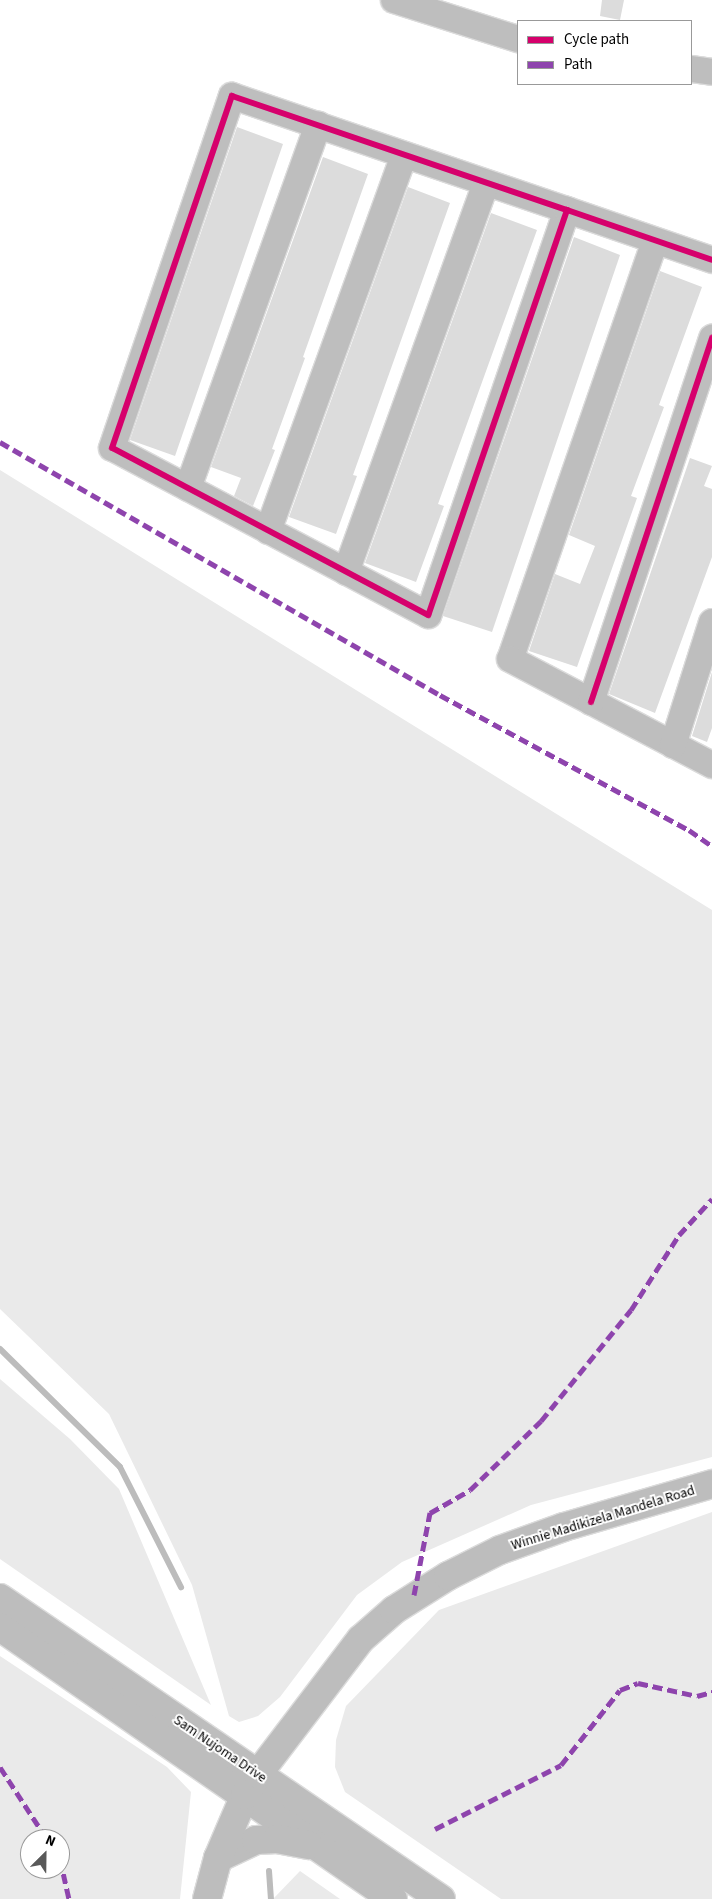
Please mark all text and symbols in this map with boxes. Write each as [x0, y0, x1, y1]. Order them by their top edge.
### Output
legend [517, 20, 692, 85]
text: Cycle path [564, 29, 629, 50]
text: Path [564, 54, 592, 75]
street label: Winnie Madikizela Mandela Road [509, 1482, 697, 1554]
street label: Sam Nujoma Drive [170, 1712, 270, 1786]
north arrow [20, 1829, 70, 1879]
text: N [42, 1830, 59, 1852]

